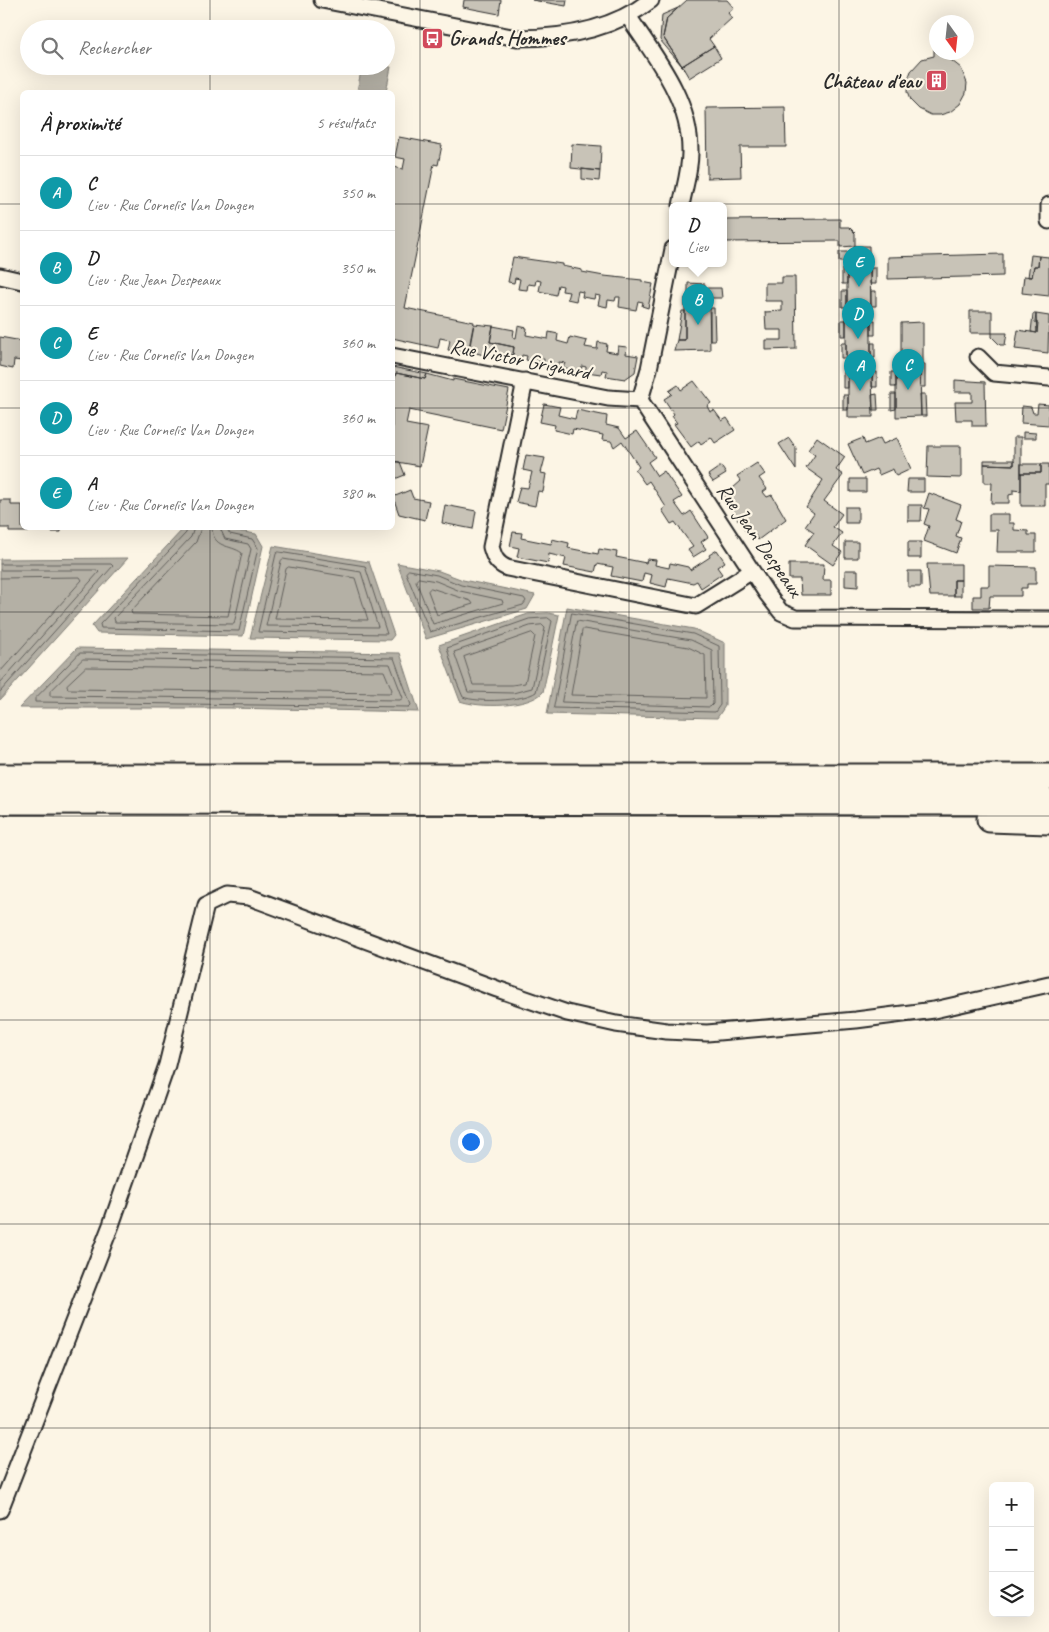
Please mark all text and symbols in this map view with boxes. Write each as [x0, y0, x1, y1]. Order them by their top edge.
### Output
north arrow [929, 15, 974, 60]
search box [20, 20, 395, 75]
place label: Grands Hommes [449, 25, 568, 51]
bus stop icon: Grands Hommes [421, 26, 445, 50]
icon: search [38, 34, 66, 62]
text: Rechercher [78, 36, 151, 60]
place label: Château d'eau [822, 68, 923, 94]
building icon: Château d'eau [925, 69, 949, 93]
text: À proximité [40, 110, 120, 136]
text: 5 résultats [316, 113, 375, 133]
text: C [87, 171, 96, 195]
text: A [52, 183, 60, 203]
text: 350 m [341, 183, 375, 203]
text: Lieu · Rue Cornelis Van Dongen [87, 195, 254, 215]
popup [669, 202, 727, 267]
text: D [687, 213, 699, 237]
text: Lieu [687, 237, 709, 257]
text: D [87, 246, 98, 270]
pin: E [843, 246, 875, 287]
text: B [52, 258, 60, 278]
text: 350 m [341, 258, 375, 278]
text: Lieu · Rue Jean Despeaux [87, 270, 220, 290]
pin: B [682, 284, 714, 325]
pin: D [842, 298, 874, 339]
text: E [87, 321, 97, 345]
text: C [52, 333, 60, 353]
text: 360 m [341, 333, 375, 353]
street label: Rue Victor Grignard [448, 333, 596, 386]
text: Lieu · Rue Cornelis Van Dongen [87, 345, 254, 365]
pin: C [892, 349, 924, 390]
pin: A [844, 350, 876, 391]
text: B [87, 396, 97, 420]
text: D [51, 408, 61, 428]
text: 360 m [341, 408, 375, 428]
text: Lieu · Rue Cornelis Van Dongen [87, 420, 254, 440]
text: A [87, 471, 97, 495]
street label: Rue Jean Despeaux [711, 478, 810, 603]
text: E [52, 483, 60, 503]
text: 380 m [341, 483, 375, 503]
text: Lieu · Rue Cornelis Van Dongen [87, 495, 254, 515]
your location [458, 1129, 484, 1155]
map controls [989, 1482, 1034, 1617]
button: + [989, 1482, 1034, 1527]
button: − [989, 1527, 1034, 1572]
button: layers [989, 1572, 1034, 1617]

